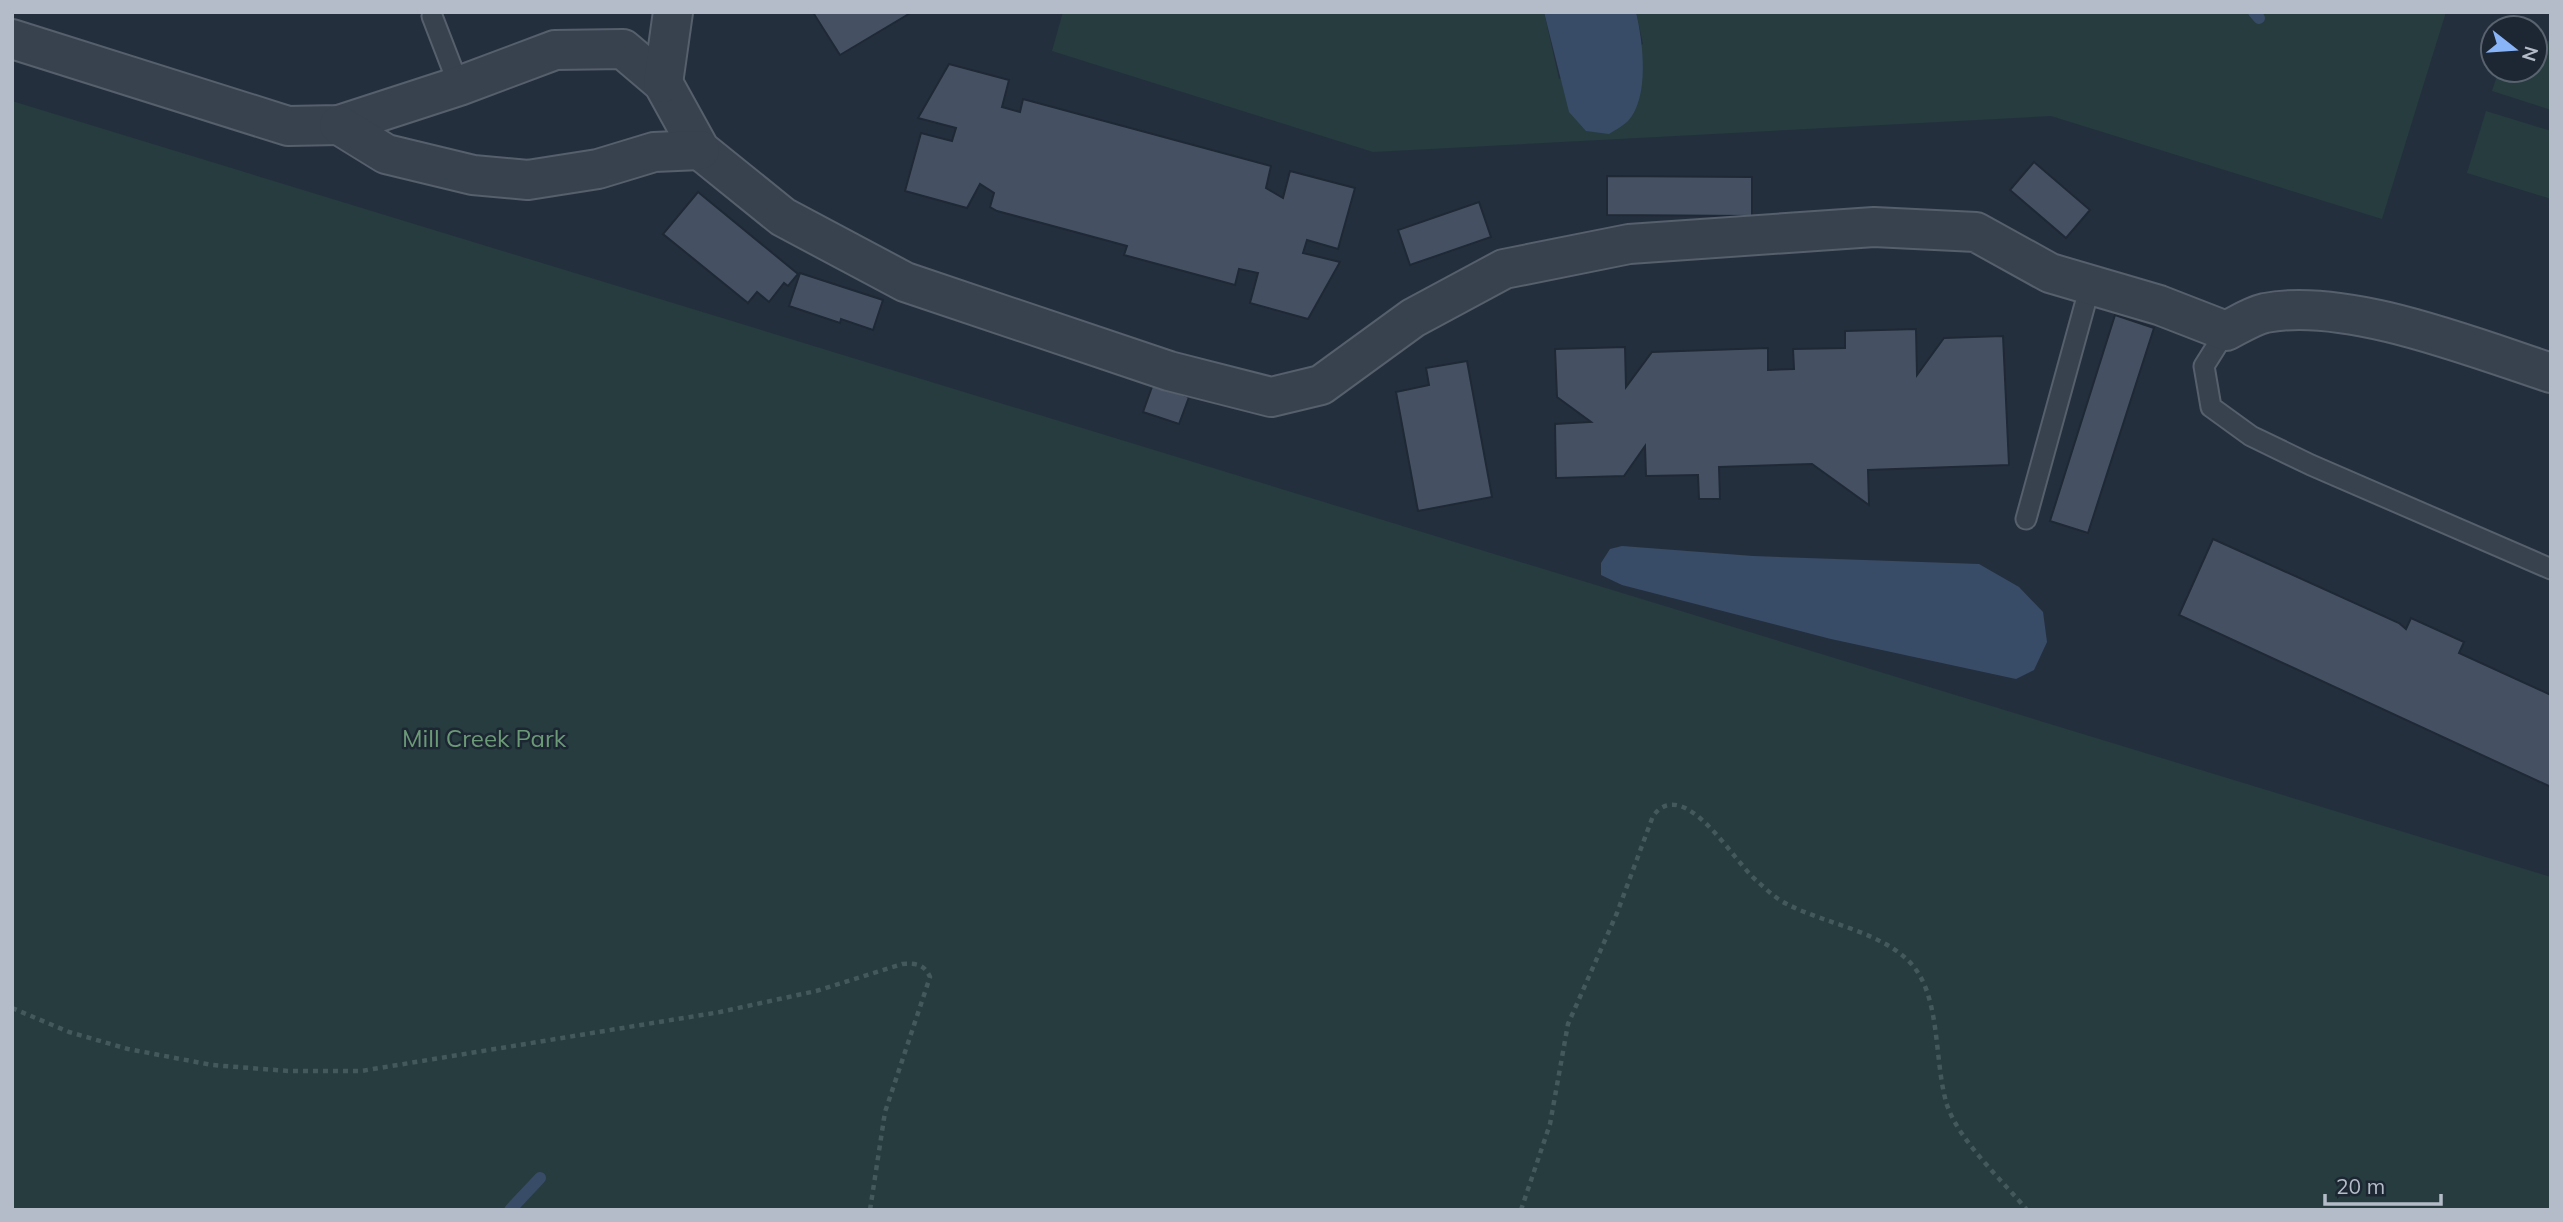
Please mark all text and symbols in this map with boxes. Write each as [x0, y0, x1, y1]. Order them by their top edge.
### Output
north arrow [2479, 14, 2549, 84]
text: N [2517, 44, 2544, 64]
park label: Mill Creek Park [402, 723, 567, 753]
scale bar [2325, 1162, 2440, 1206]
text: 20 m [2336, 1173, 2385, 1199]

